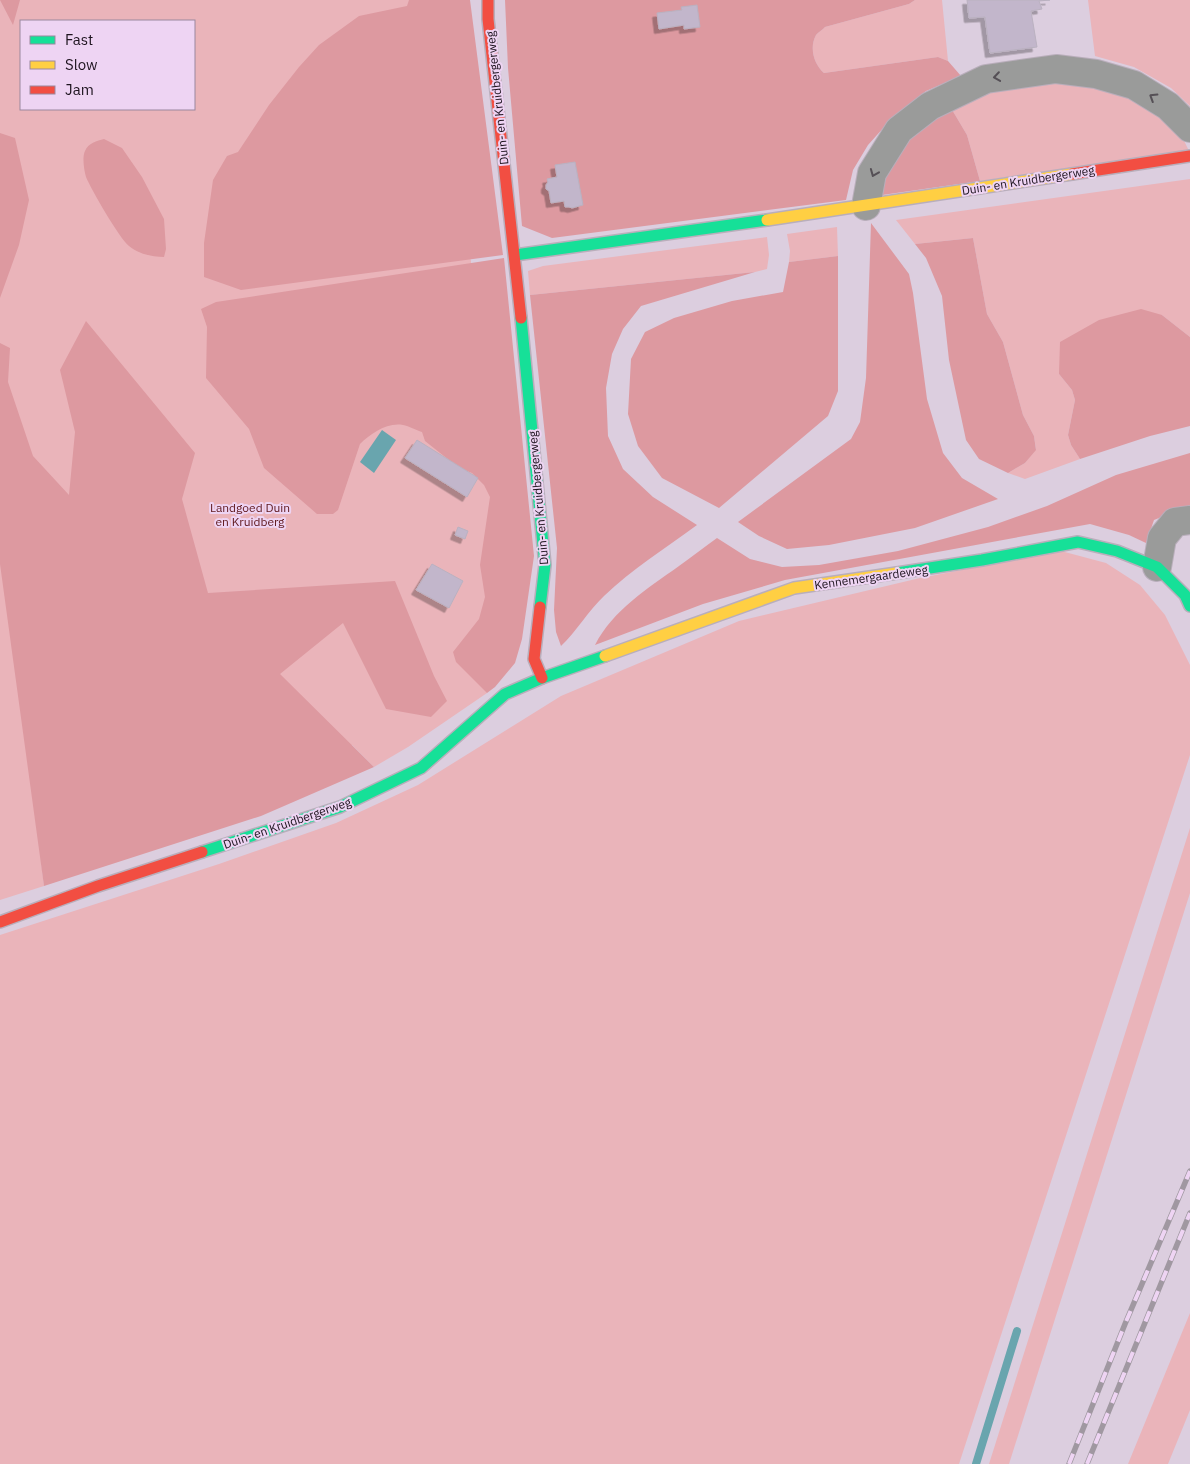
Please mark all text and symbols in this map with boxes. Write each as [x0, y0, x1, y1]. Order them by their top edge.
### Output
legend [20, 20, 195, 110]
text: Fast [65, 30, 93, 49]
street label: Duin- en Kruidbergerweg [482, 30, 511, 166]
text: Slow [65, 55, 98, 74]
one-way arrow [992, 72, 1001, 82]
text: Jam [65, 80, 94, 99]
one-way arrow [1150, 93, 1159, 103]
street label: Duin- en Kruidbergerweg [961, 162, 1096, 198]
one-way arrow [869, 168, 880, 177]
street label: Duin- en Kruidbergerweg [525, 430, 551, 566]
park label: Landgoed Duin en Kruidberg [210, 500, 290, 529]
street label: Kennemergaardeweg [813, 562, 929, 592]
street label: Duin- en Kruidbergerweg [221, 794, 354, 852]

